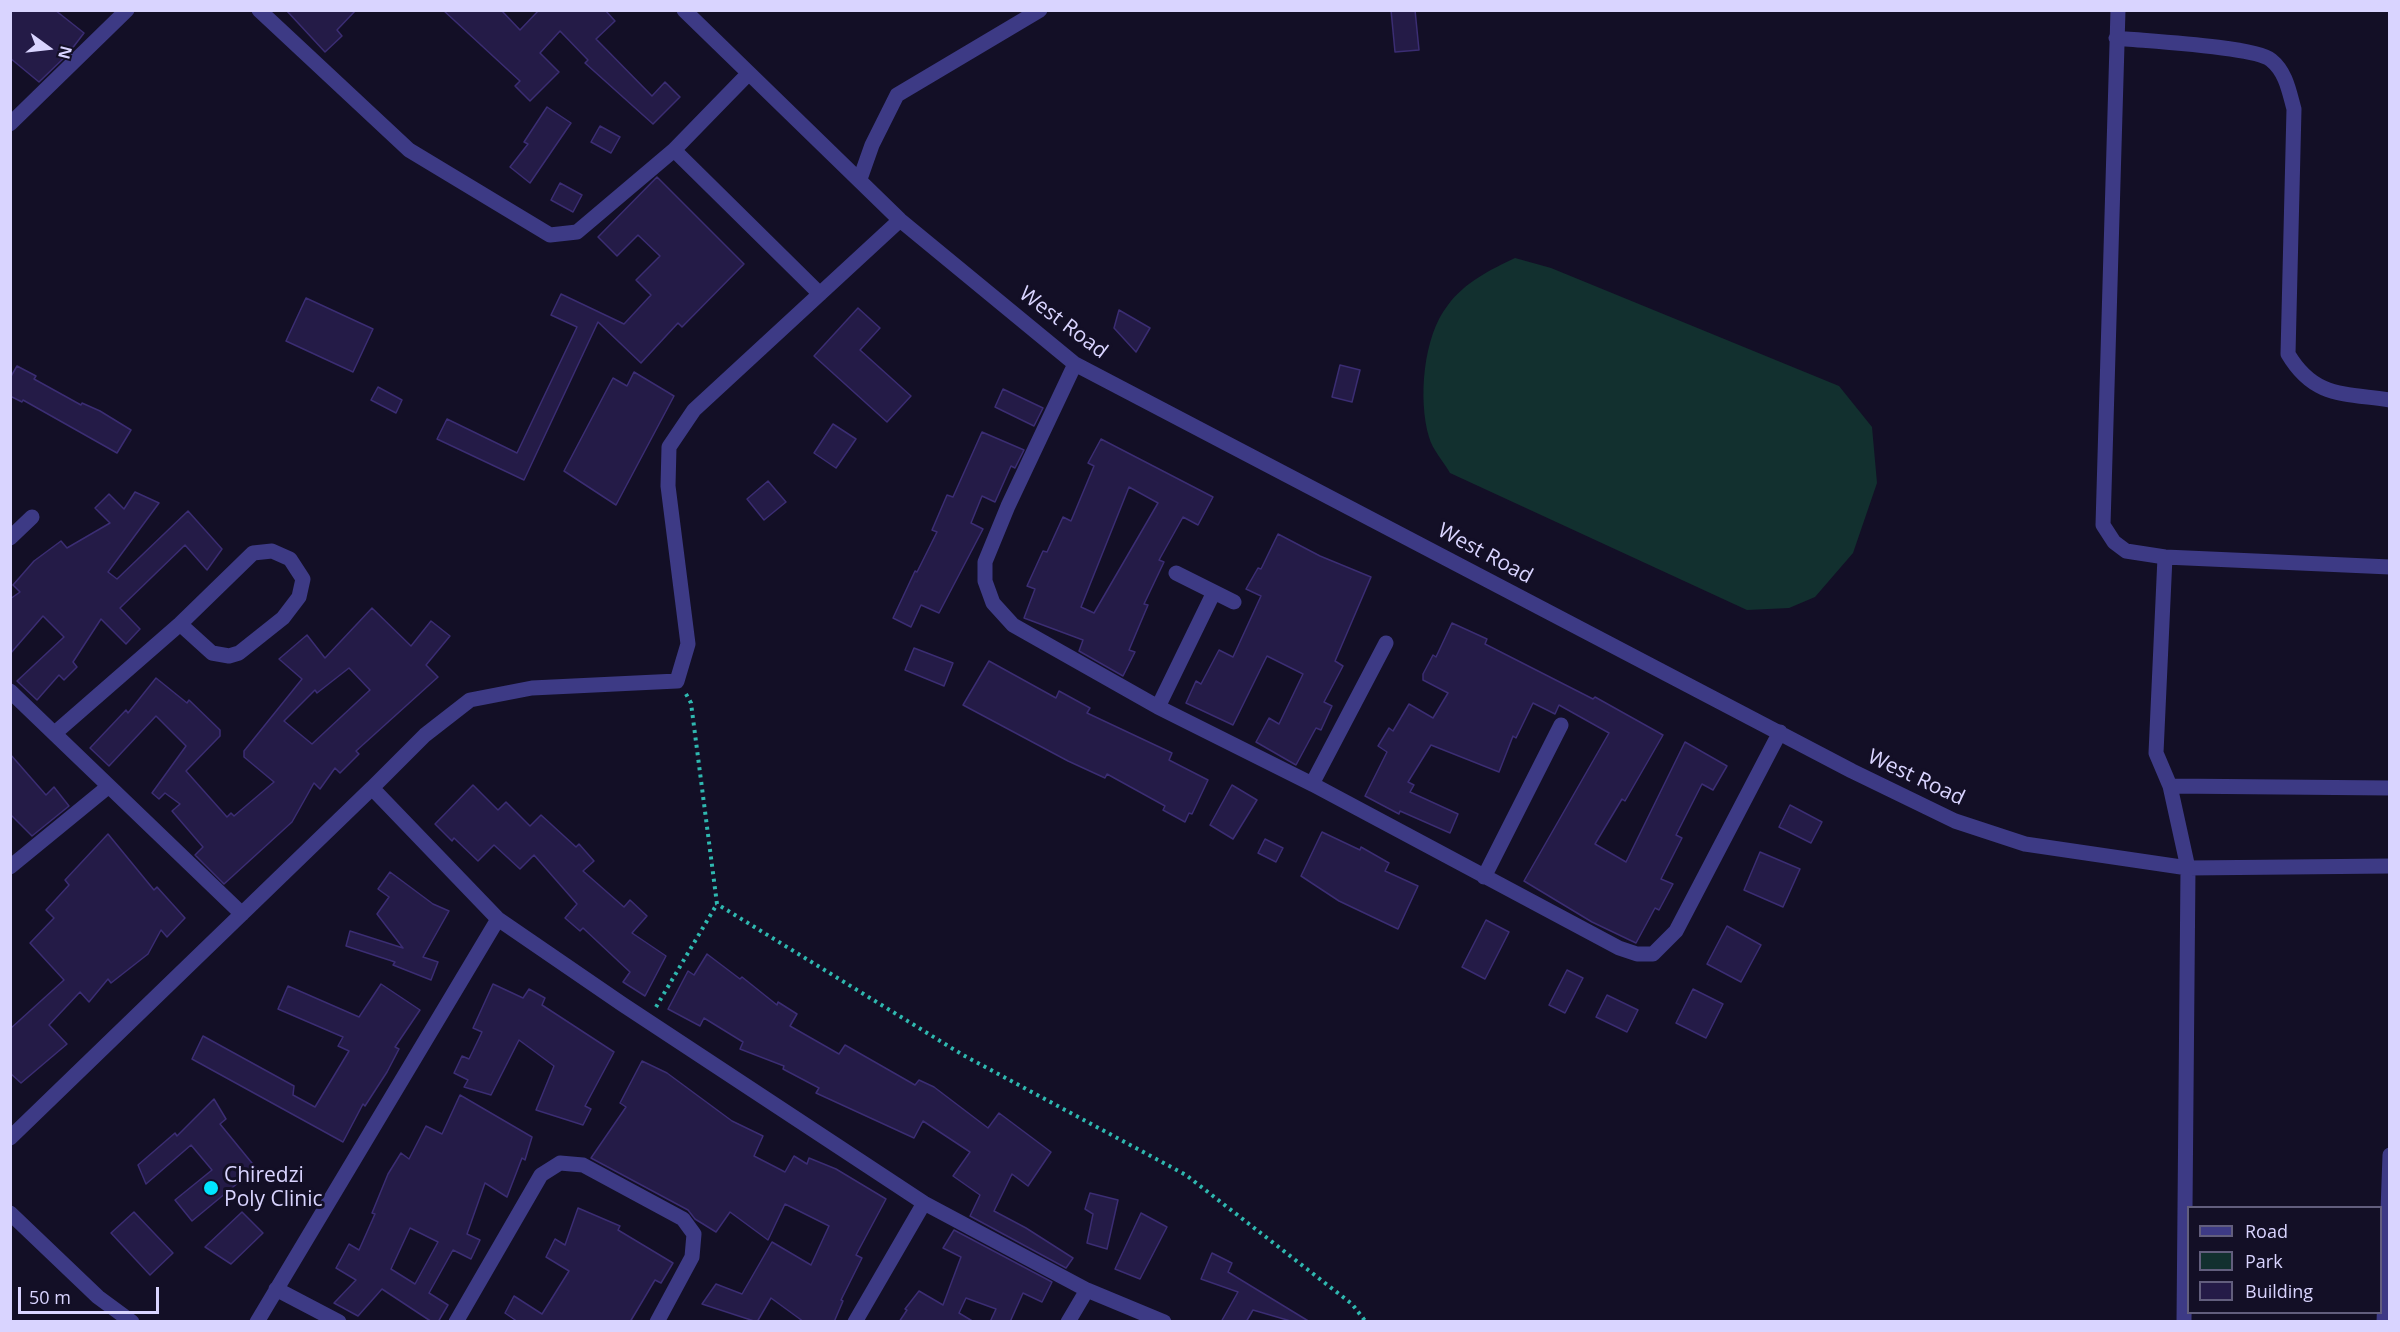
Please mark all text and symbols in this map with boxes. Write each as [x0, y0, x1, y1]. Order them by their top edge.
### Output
north arrow [18, 18, 78, 78]
text: N [53, 44, 78, 62]
street label: West Road [1014, 282, 1112, 364]
street label: West Road [1433, 518, 1537, 590]
street label: West Road [1863, 745, 1969, 811]
place label: Chiredzi Poly Clinic [224, 1163, 323, 1213]
marker: Chiredzi Poly Clinic [202, 1179, 220, 1197]
legend [2187, 1206, 2382, 1314]
text: Road [2245, 1219, 2288, 1243]
text: Park [2245, 1249, 2283, 1273]
scale bar [21, 1275, 162, 1313]
text: Building [2245, 1279, 2313, 1303]
text: 50 m [29, 1285, 71, 1309]

